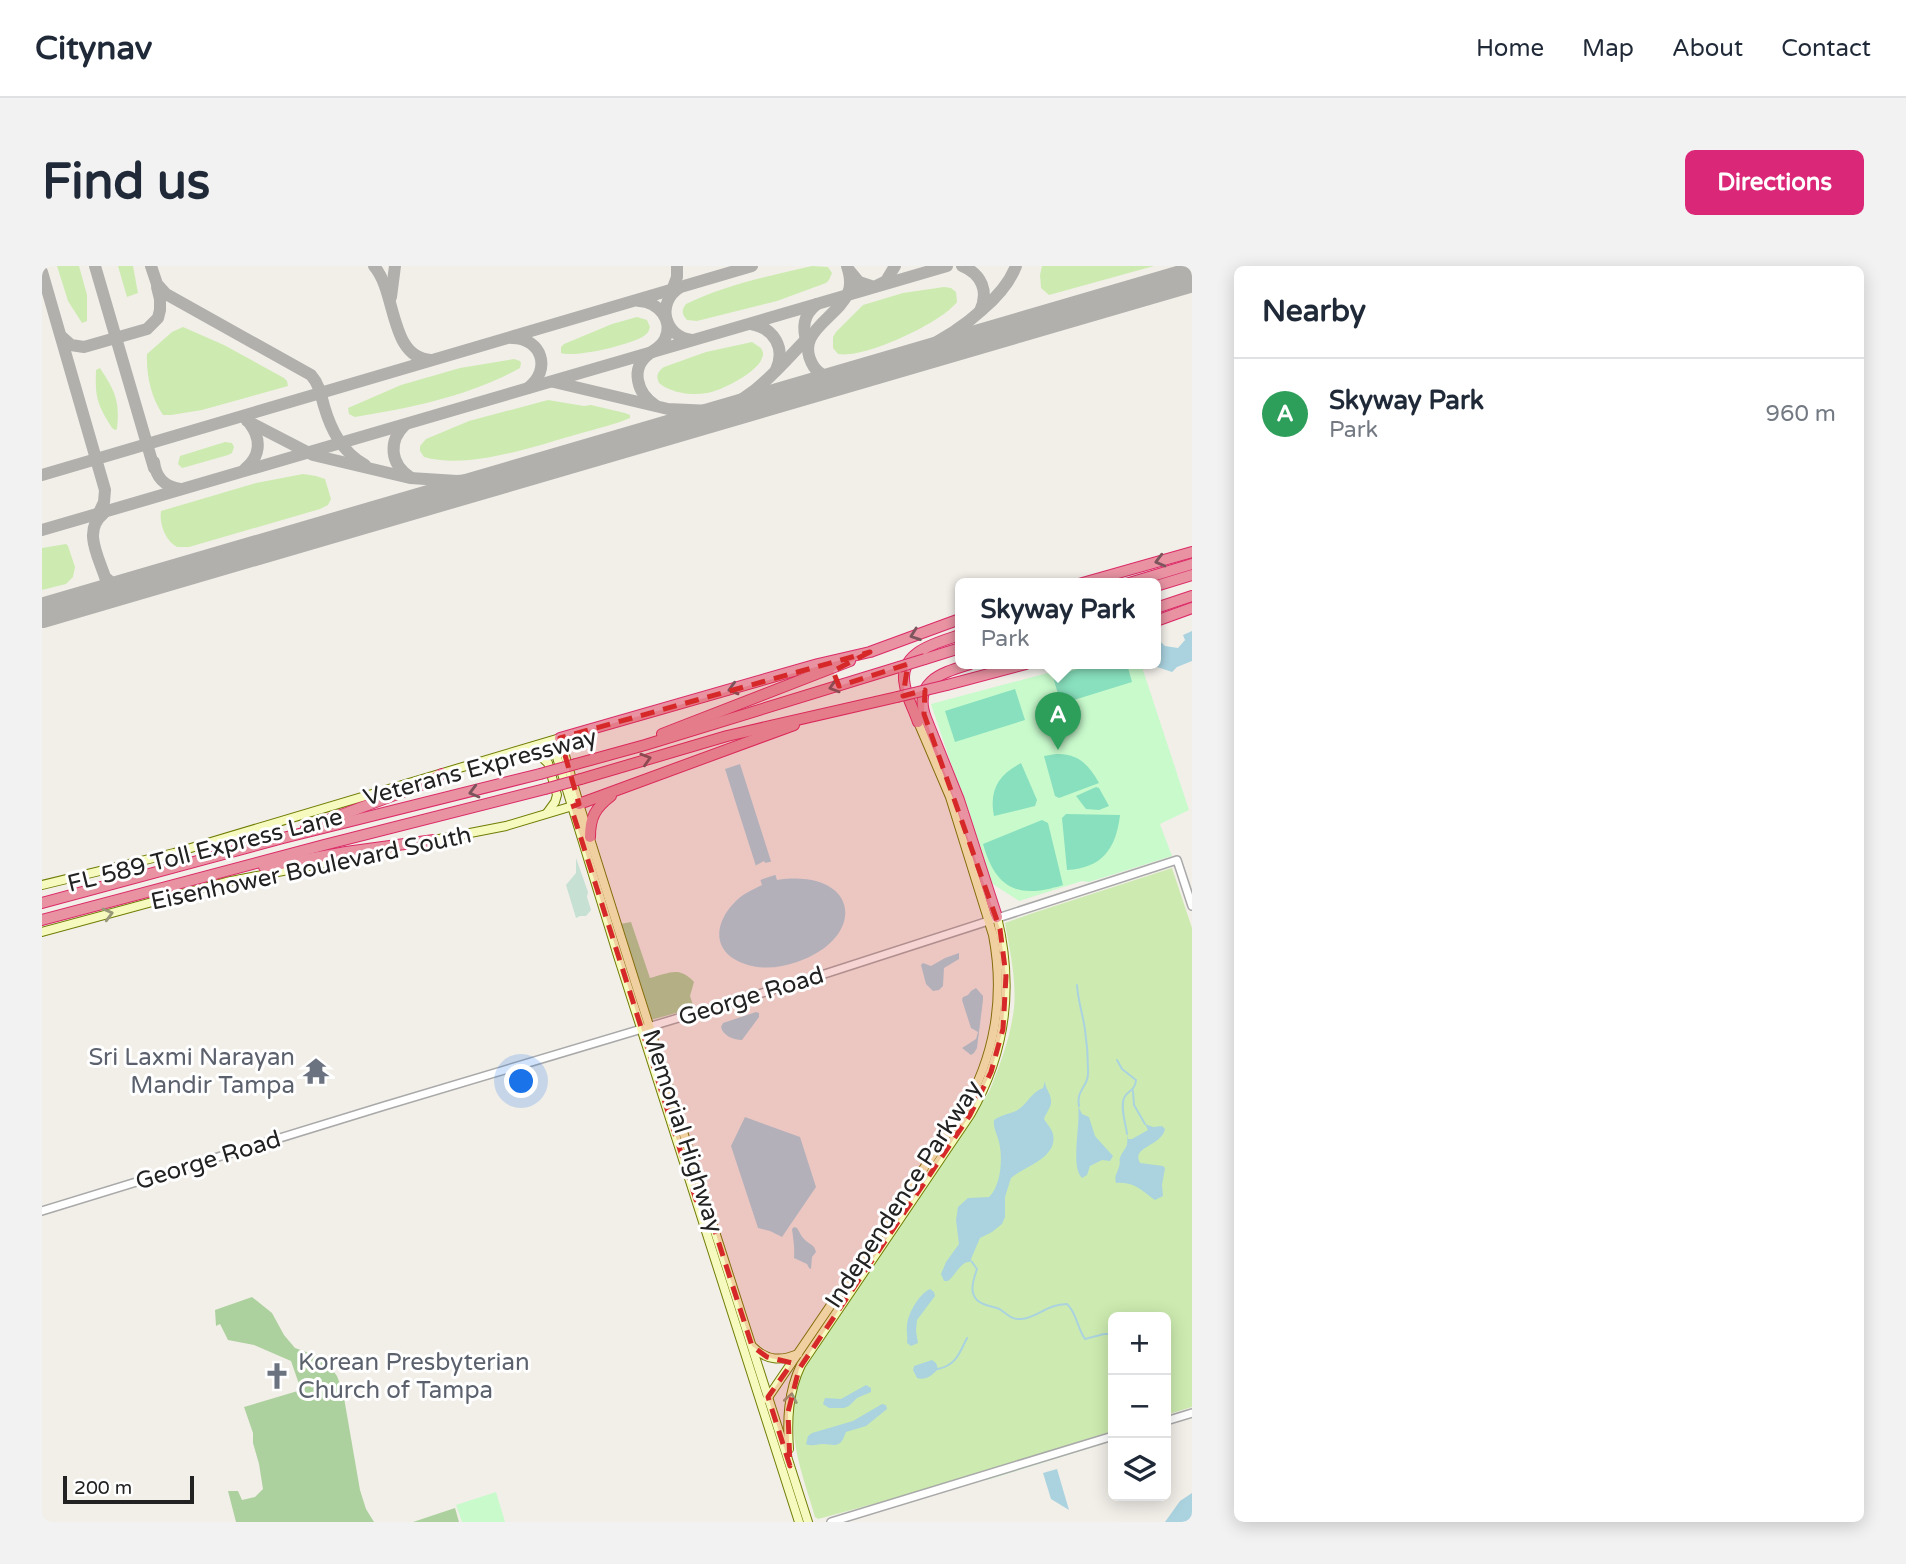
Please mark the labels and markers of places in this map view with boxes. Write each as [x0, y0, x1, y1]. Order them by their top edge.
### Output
pin: A [1035, 692, 1081, 750]
place label: Sri Laxmi Narayan Mandir Tampa [88, 1043, 295, 1100]
temple icon: Sri Laxmi Narayan Mandir Tampa [301, 1056, 331, 1086]
place label: Korean Presbyterian Church of Tampa [298, 1348, 530, 1405]
church icon: Korean Presbyterian Church of Tampa [262, 1361, 292, 1391]

